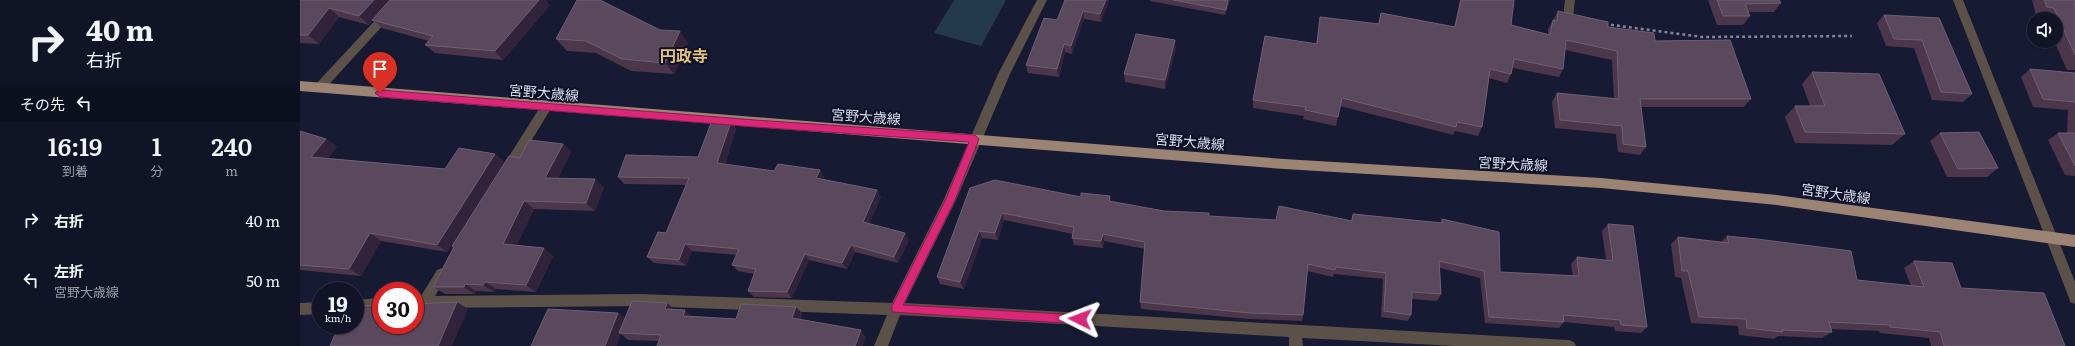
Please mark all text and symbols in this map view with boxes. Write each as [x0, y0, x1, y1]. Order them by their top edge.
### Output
text: 40 m [86, 8, 154, 50]
map controls [2027, 12, 2063, 48]
button: sound [2027, 12, 2063, 48]
icon: right [20, 16, 72, 68]
district label: 円政寺 [660, 43, 708, 67]
text: 右折 [86, 46, 122, 73]
pin [363, 52, 397, 93]
icon: arrive [369, 58, 391, 80]
street label: 宮野大歳線 [508, 79, 580, 105]
text: その先 [20, 92, 65, 115]
icon: left [73, 92, 95, 114]
street label: 宮野大歳線 [830, 104, 902, 128]
text: 16:19 [48, 128, 102, 163]
text: 1 [152, 128, 162, 163]
text: 240 [211, 128, 252, 163]
street label: 宮野大歳線 [1154, 128, 1226, 154]
street label: 宮野大歳線 [1478, 151, 1548, 175]
text: 到着 [62, 161, 88, 180]
text: 分 [150, 161, 163, 180]
text: m [225, 161, 238, 180]
street label: 宮野大歳線 [1800, 178, 1872, 208]
icon: right [20, 209, 42, 231]
text: 右折 [54, 209, 84, 232]
text: 40 m [246, 209, 280, 232]
text: 左折 [54, 259, 84, 282]
icon: left [20, 269, 42, 291]
text: 50 m [246, 269, 280, 292]
text: 宮野大歳線 [54, 282, 119, 301]
speed limit sign: 30 [372, 282, 424, 334]
text: 19 [328, 288, 348, 318]
position arrow [1059, 298, 1101, 340]
text: km/h [325, 310, 351, 325]

